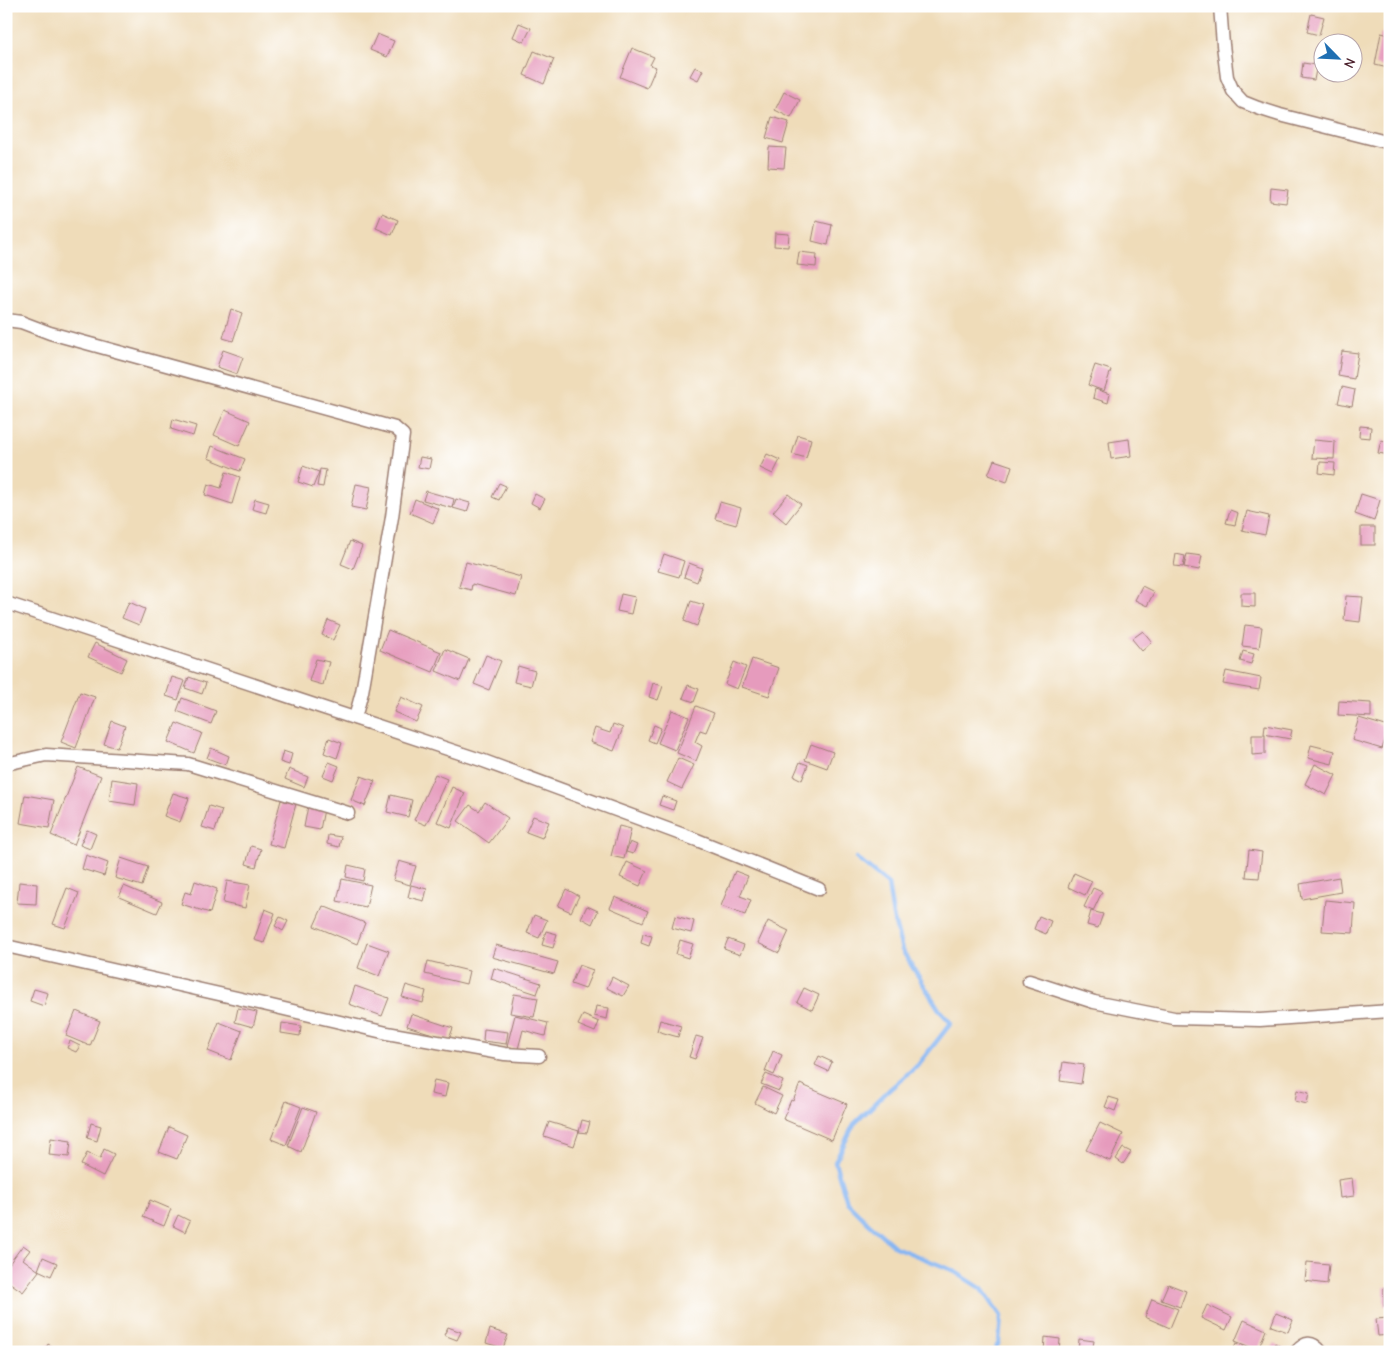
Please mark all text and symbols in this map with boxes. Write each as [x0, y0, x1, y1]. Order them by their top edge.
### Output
north arrow [1314, 32, 1364, 82]
text: N [1340, 55, 1359, 71]

